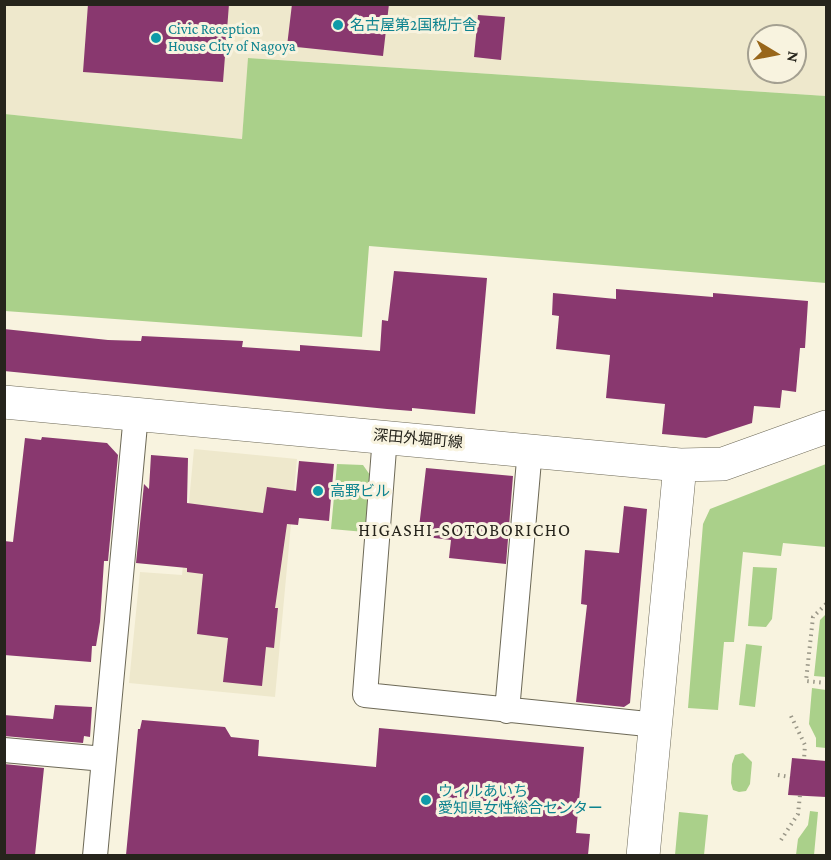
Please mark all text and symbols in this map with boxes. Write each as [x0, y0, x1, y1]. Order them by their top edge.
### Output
place label: 名古屋第2国税庁舎 [350, 16, 477, 34]
marker: 名古屋第2国税庁舎 [331, 18, 345, 32]
place label: Civic Reception House City of Nagoya [168, 20, 296, 55]
north arrow [747, 24, 807, 84]
marker: Civic Reception House City of Nagoya [149, 31, 163, 45]
text: N [784, 50, 803, 64]
street label: 深田外堀町線 [372, 426, 464, 452]
place label: 高野ビル [330, 482, 390, 500]
marker: 高野ビル [311, 484, 325, 498]
district label: HIGASHI-SOTOBORICHO [358, 519, 572, 541]
place label: ウィルあいち 愛知県女性総合センター [438, 782, 603, 817]
marker: ウィルあいち 愛知県女性総合センター [419, 793, 433, 807]

